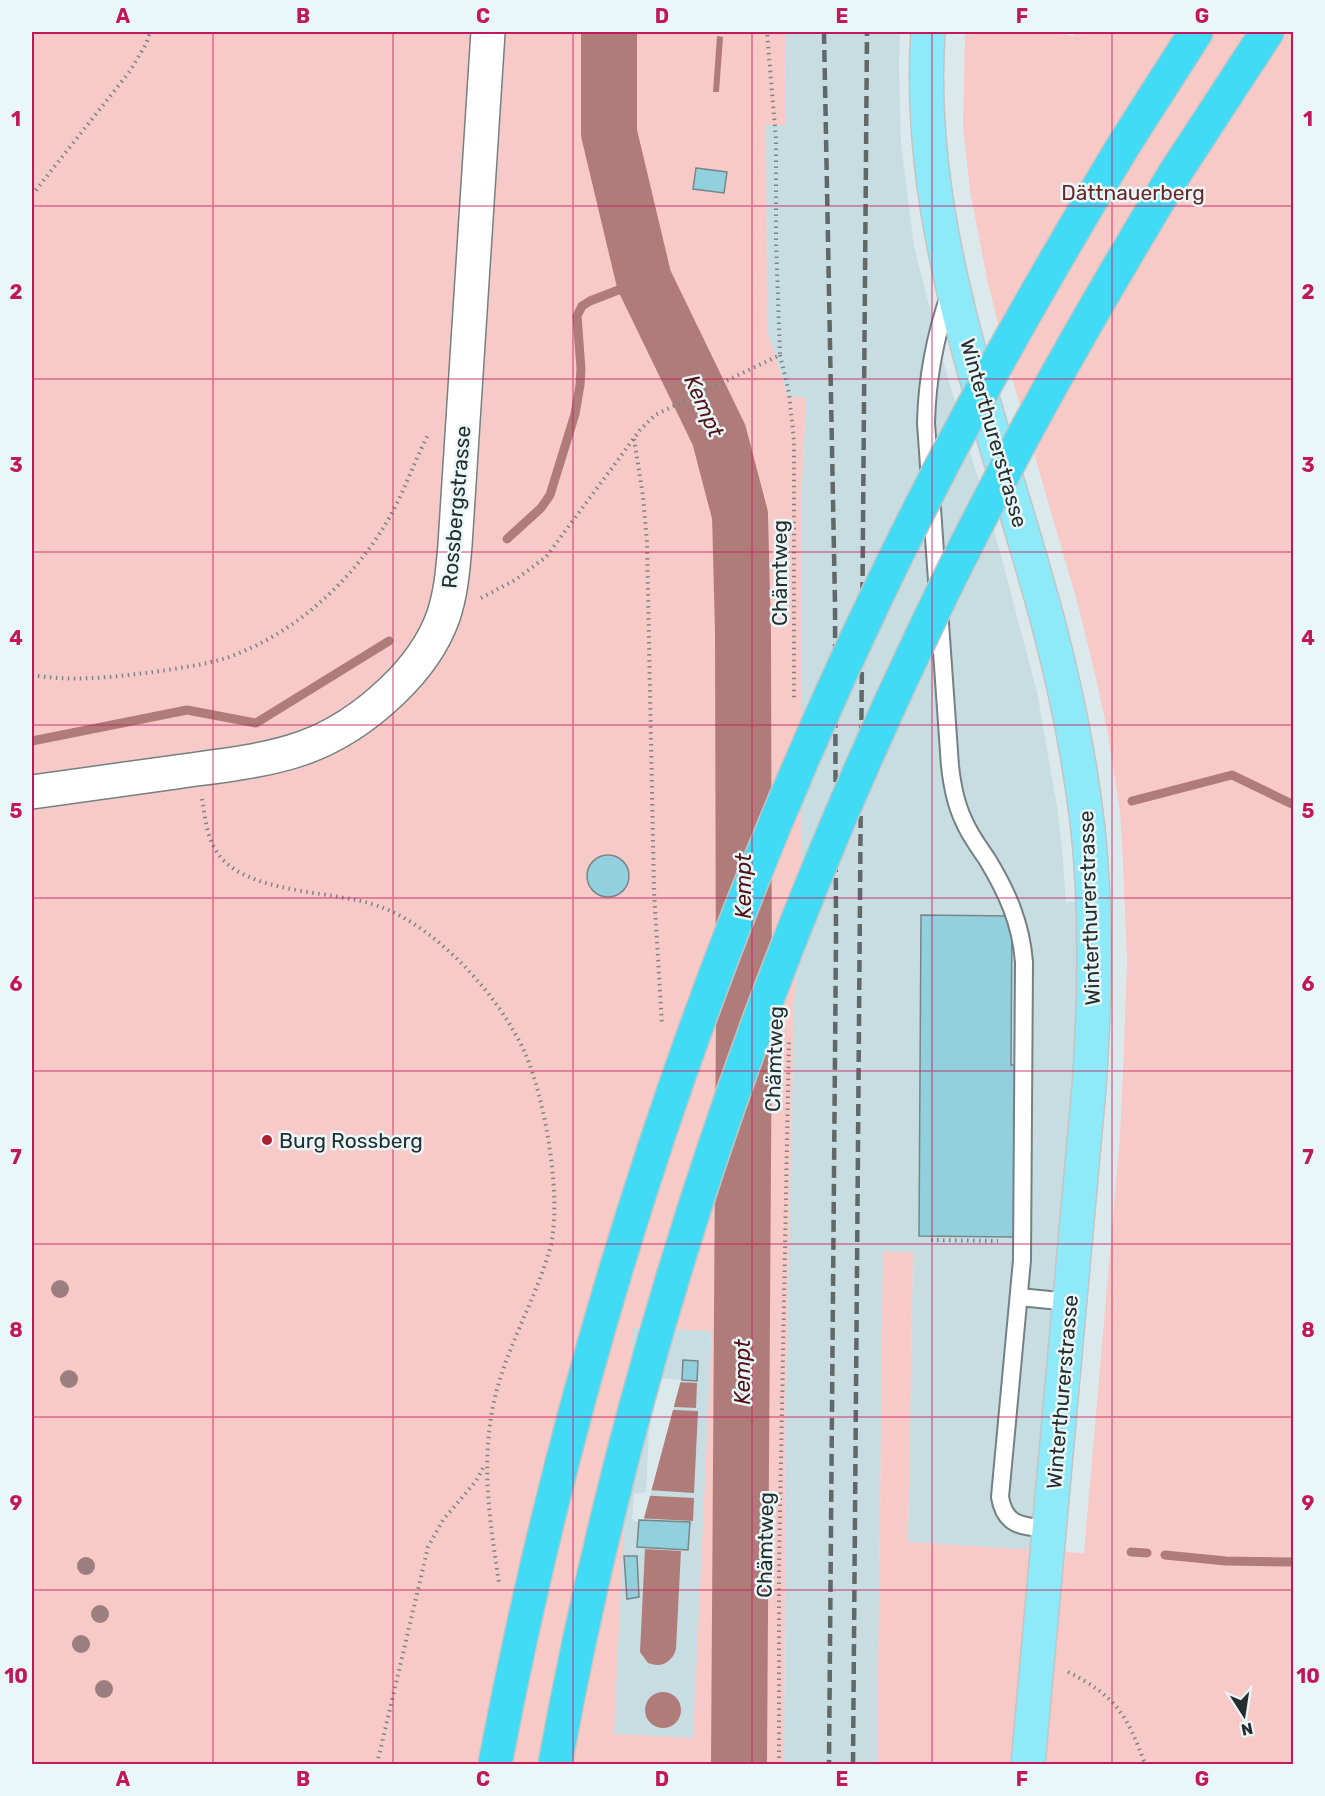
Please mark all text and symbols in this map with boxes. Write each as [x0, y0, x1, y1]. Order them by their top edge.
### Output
text: A [116, 4, 131, 28]
text: B [296, 4, 310, 28]
text: C [476, 4, 490, 28]
text: D [655, 4, 669, 28]
text: E [836, 4, 848, 28]
text: F [1016, 4, 1028, 28]
text: G [1195, 4, 1209, 28]
text: 1 [11, 107, 21, 131]
text: 1 [1303, 107, 1313, 131]
park label: Dättnauerberg [1061, 180, 1205, 205]
text: 2 [10, 280, 23, 304]
text: 2 [1302, 280, 1315, 304]
street label: Winterthurerstrasse [955, 336, 1033, 530]
water label: Kempt [678, 371, 730, 442]
street label: Rossbergstrasse [436, 425, 476, 589]
text: 3 [9, 453, 23, 477]
text: 3 [1301, 453, 1315, 477]
street label: Chämtweg [767, 520, 792, 626]
text: 4 [9, 626, 23, 650]
text: 4 [1301, 626, 1315, 650]
text: 5 [10, 799, 23, 823]
text: 5 [1302, 799, 1315, 823]
street label: Winterthurerstrasse [1073, 810, 1105, 1006]
water label: Kempt [730, 853, 757, 919]
text: 6 [9, 972, 23, 996]
text: 6 [1301, 972, 1315, 996]
street label: Chämtweg [760, 1006, 788, 1112]
place label: Burg Rossberg [279, 1128, 423, 1153]
marker: Burg Rossberg [260, 1133, 274, 1147]
text: 7 [10, 1145, 22, 1169]
text: 7 [1302, 1145, 1314, 1169]
street label: Winterthurerstrasse [1041, 1294, 1083, 1490]
text: 8 [9, 1318, 23, 1342]
text: 8 [1301, 1318, 1315, 1342]
water label: Kempt [729, 1339, 756, 1405]
text: 9 [10, 1491, 23, 1515]
text: 9 [1302, 1491, 1315, 1515]
street label: Chämtweg [752, 1492, 778, 1598]
text: 10 [4, 1664, 28, 1688]
text: 10 [1296, 1664, 1320, 1688]
north arrow [1214, 1685, 1274, 1745]
text: N [1239, 1719, 1255, 1740]
text: A [116, 1767, 131, 1791]
text: B [296, 1767, 310, 1791]
text: C [476, 1767, 490, 1791]
text: D [655, 1767, 669, 1791]
text: E [836, 1767, 848, 1791]
text: F [1016, 1767, 1028, 1791]
text: G [1195, 1767, 1209, 1791]

